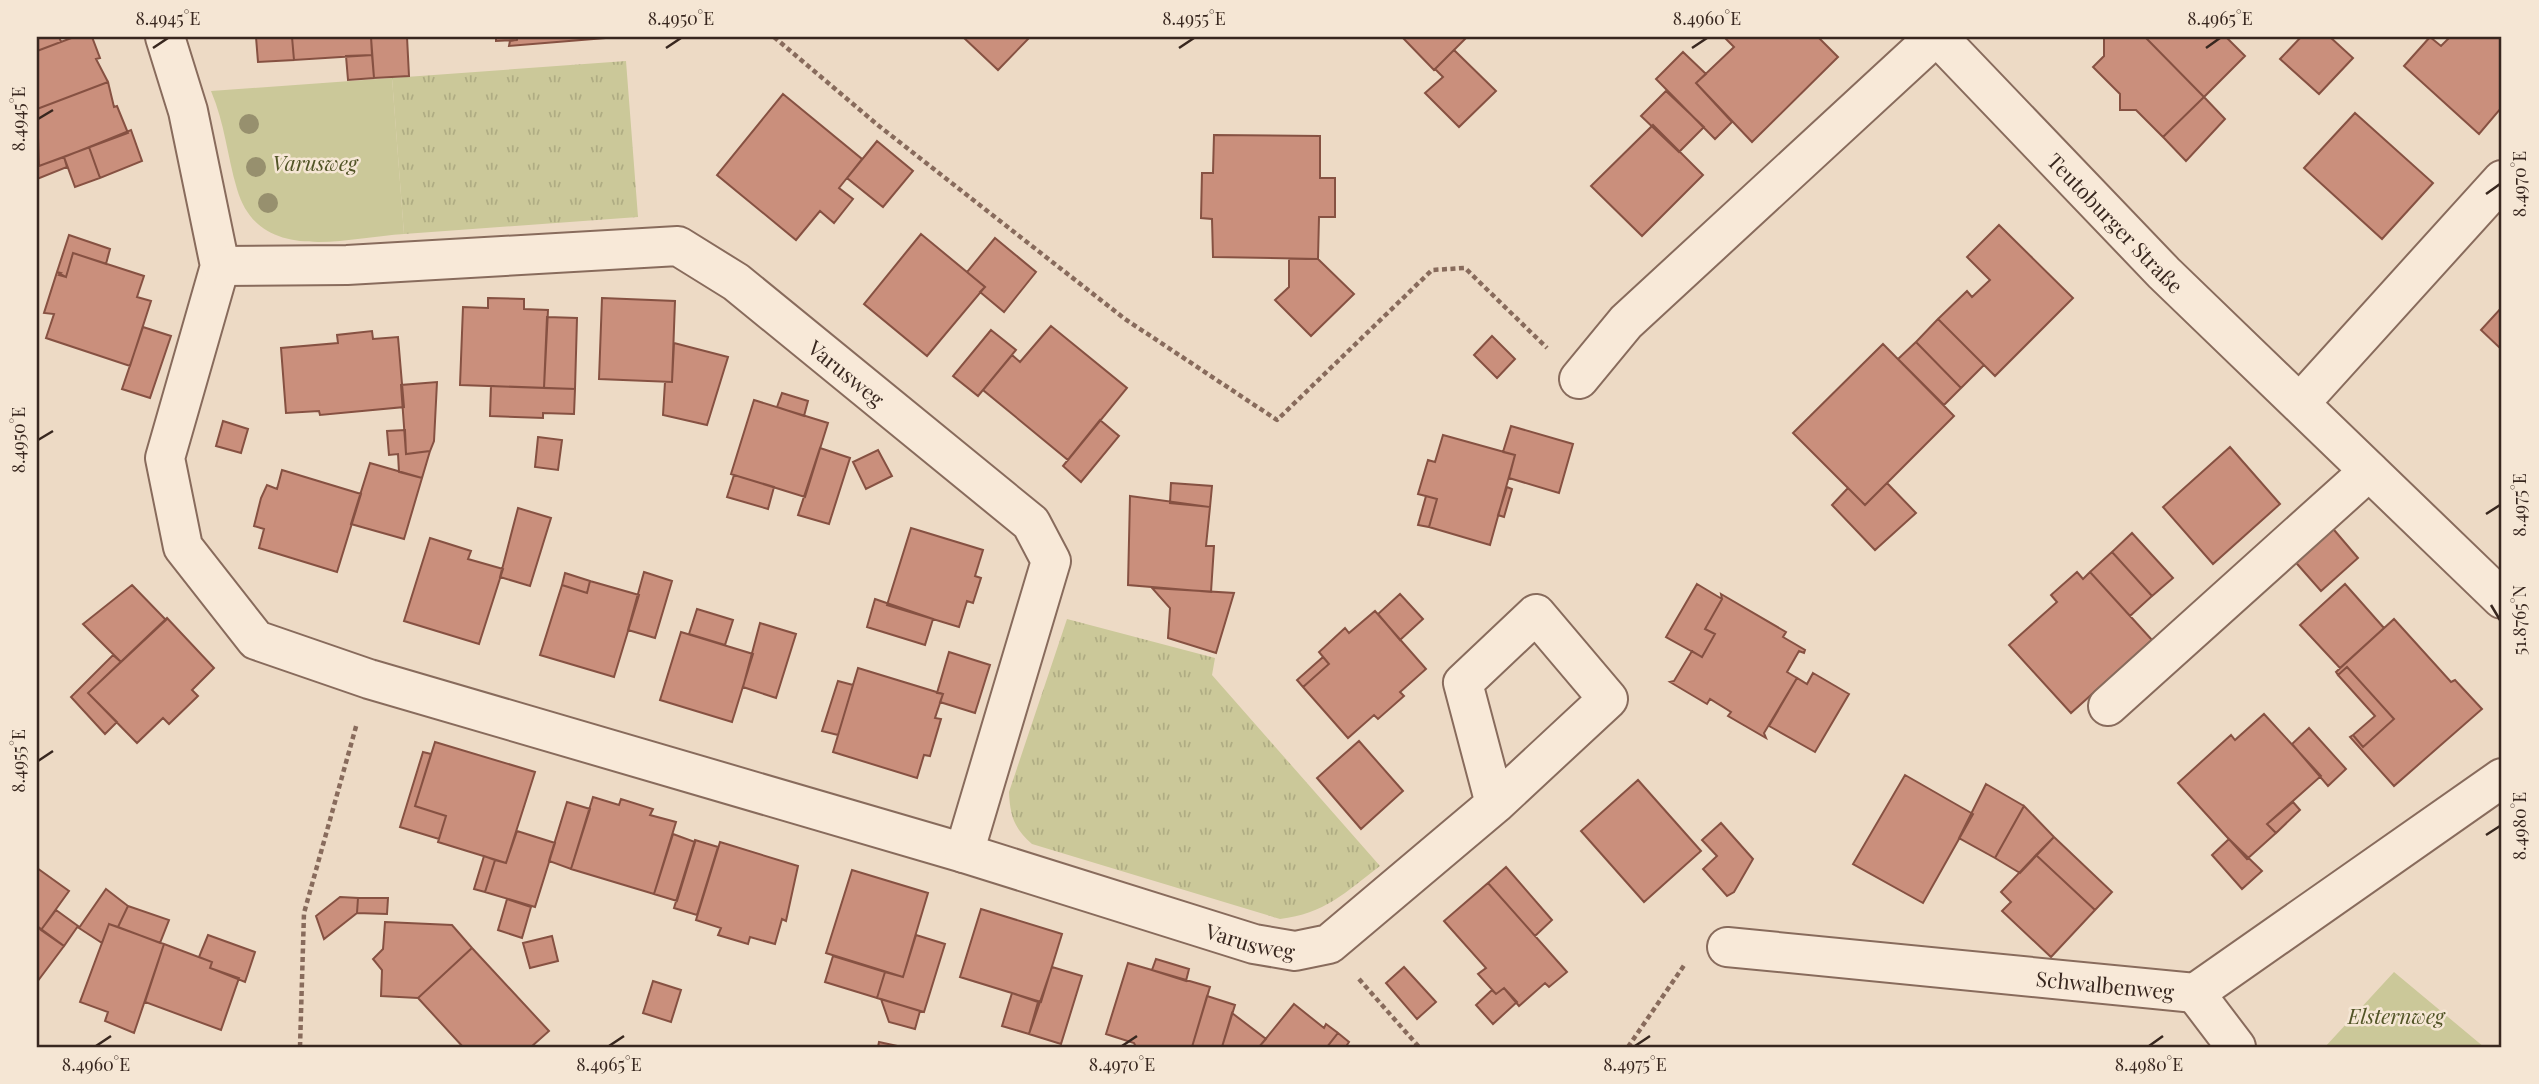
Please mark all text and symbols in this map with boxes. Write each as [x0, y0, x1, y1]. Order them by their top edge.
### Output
text: 8.4945°E [135, 6, 201, 30]
text: 8.4950°E [648, 6, 714, 30]
text: 8.4955°E [1162, 6, 1226, 30]
text: 8.4960°E [1673, 6, 1741, 30]
text: 8.4965°E [2187, 6, 2253, 30]
text: 8.4945°E [6, 86, 30, 152]
street label: Teutoburger Straße [2042, 146, 2190, 299]
park label: Varusweg [273, 148, 359, 176]
text: 8.4970°E [2507, 151, 2531, 217]
street label: Varusweg [802, 332, 891, 412]
text: 8.4950°E [6, 407, 30, 473]
text: 8.4975°E [2507, 473, 2531, 537]
text: 51.8765°N [2507, 584, 2531, 655]
text: 8.4955°E [6, 729, 30, 793]
text: 8.4980°E [2507, 792, 2531, 860]
street label: Varusweg [1202, 916, 1297, 965]
street label: Schwalbenweg [2035, 963, 2176, 1005]
park label: Elsternweg [2347, 1001, 2446, 1029]
text: 8.4960°E [62, 1052, 130, 1076]
text: 8.4965°E [576, 1052, 642, 1076]
text: 8.4970°E [1089, 1052, 1155, 1076]
text: 8.4975°E [1603, 1052, 1667, 1076]
text: 8.4980°E [2115, 1052, 2183, 1076]

